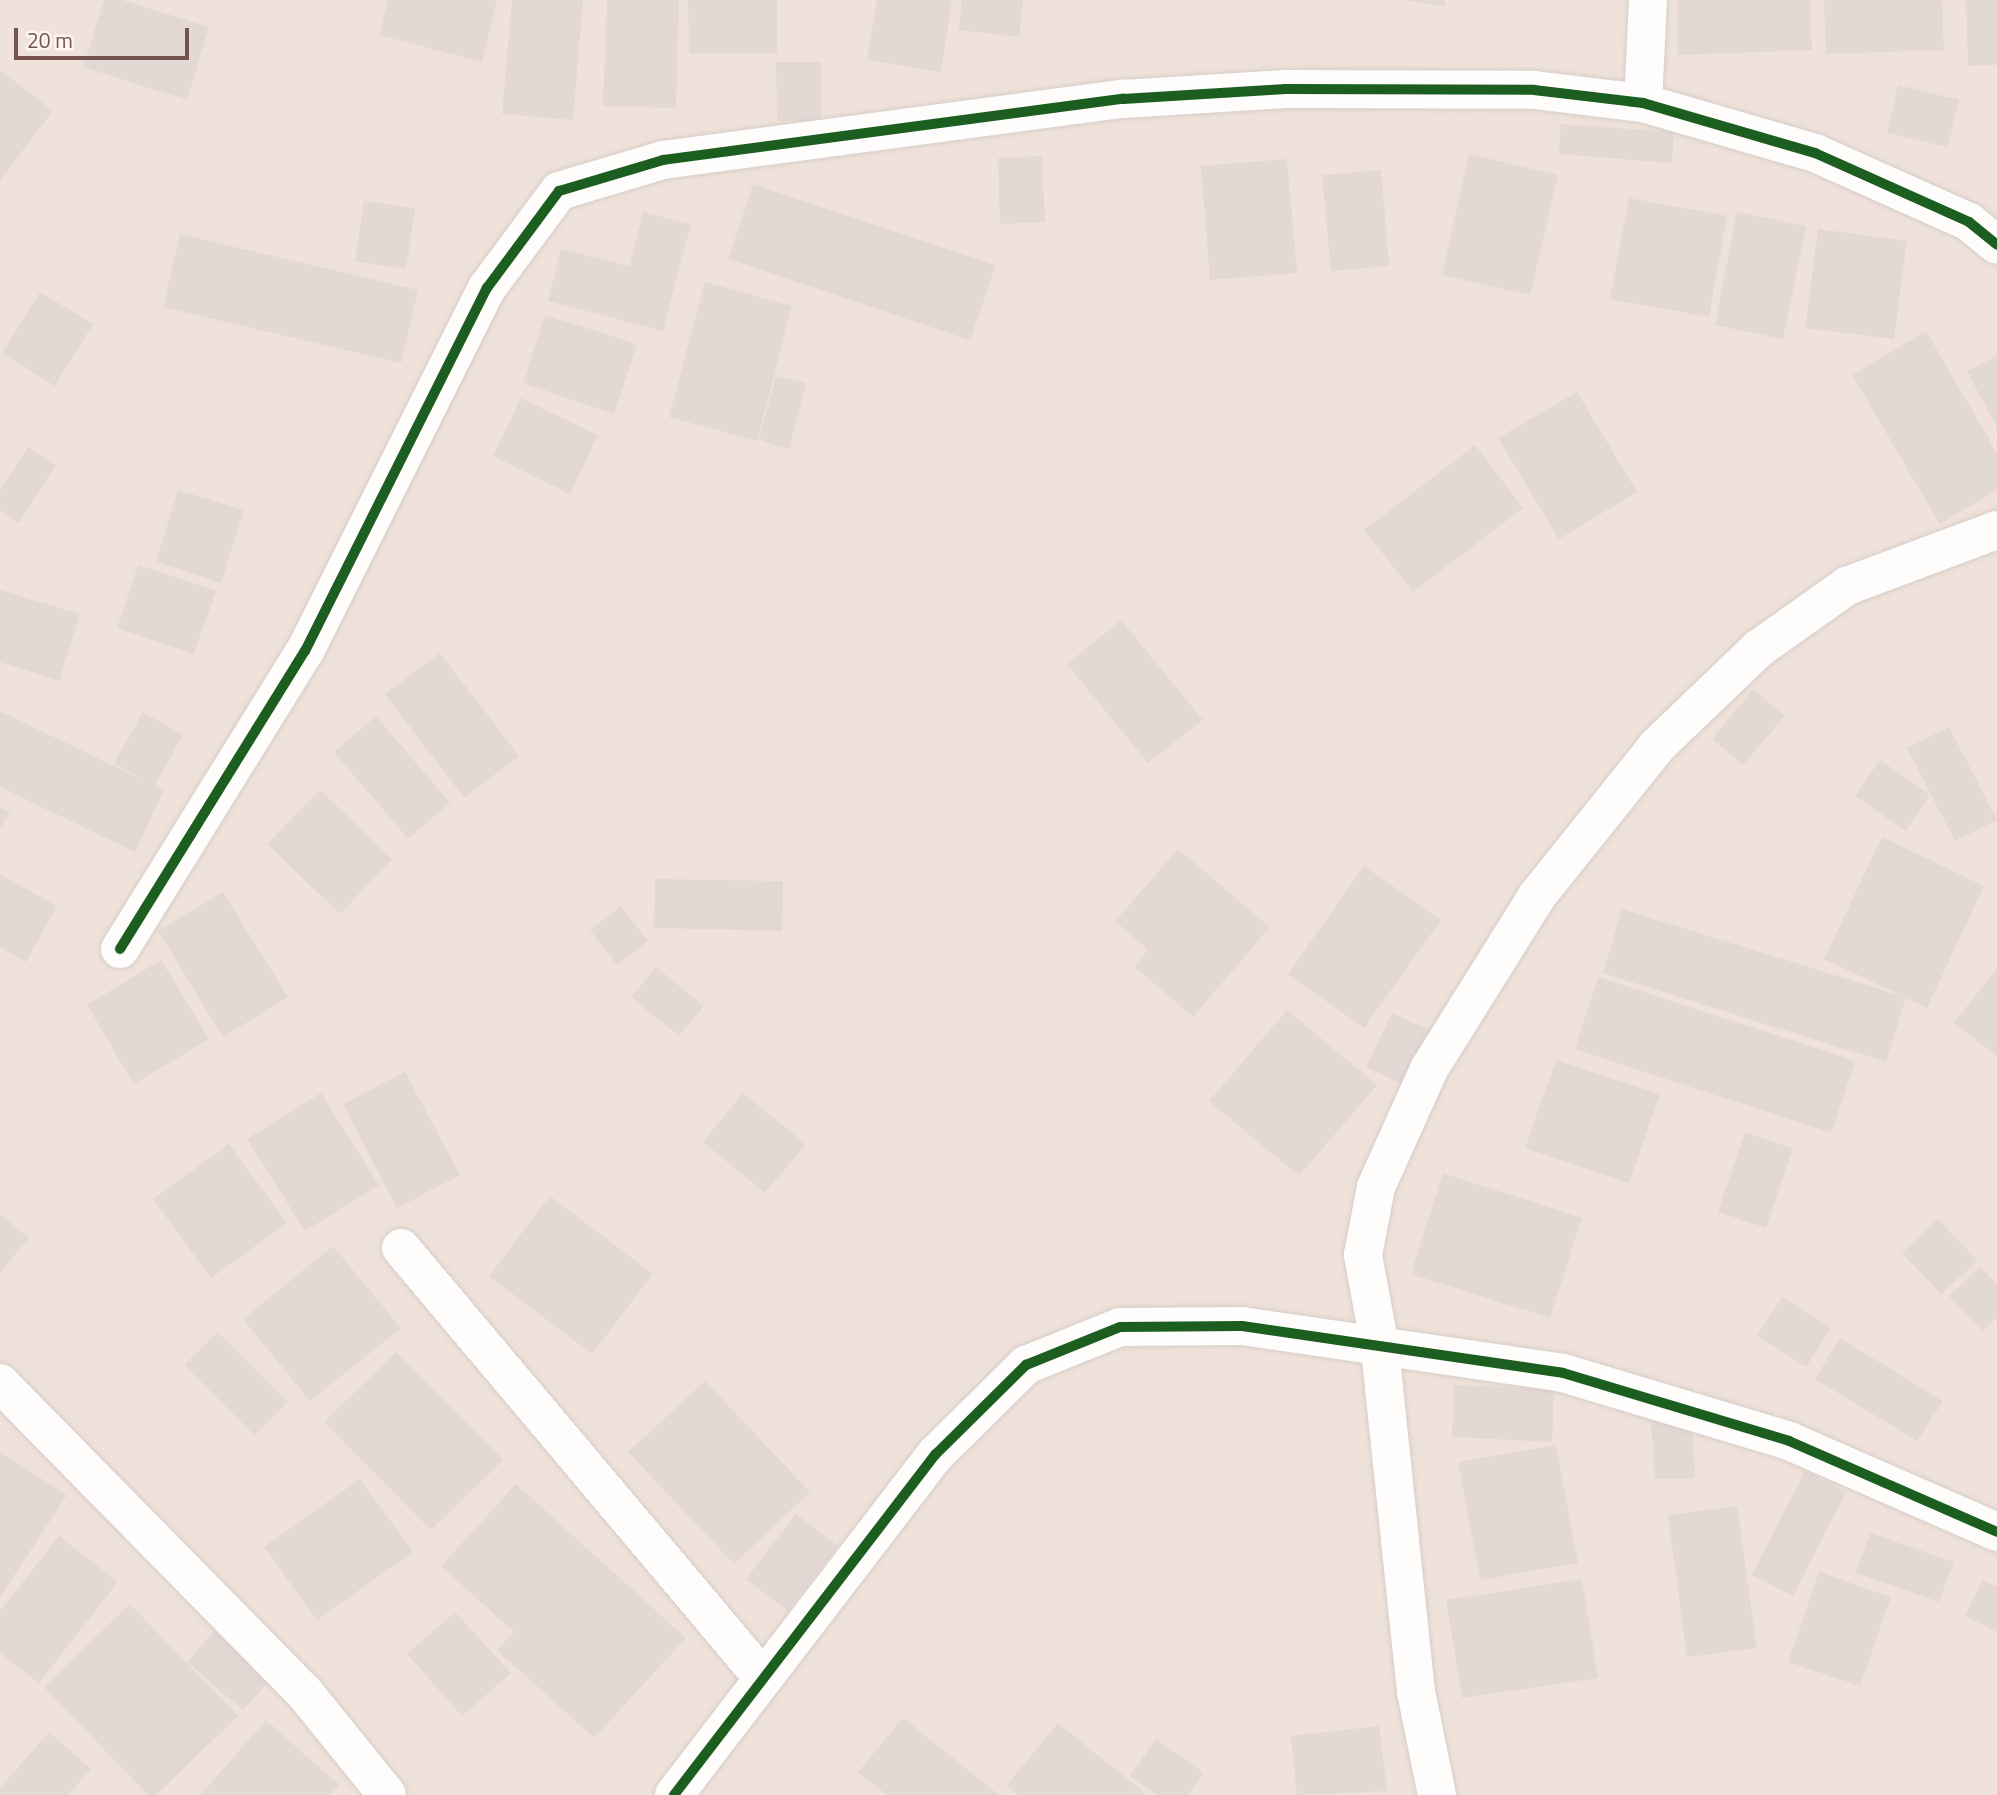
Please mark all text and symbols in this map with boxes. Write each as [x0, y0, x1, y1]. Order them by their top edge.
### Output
scale bar [18, 14, 192, 58]
text: 20 m [27, 24, 73, 56]

